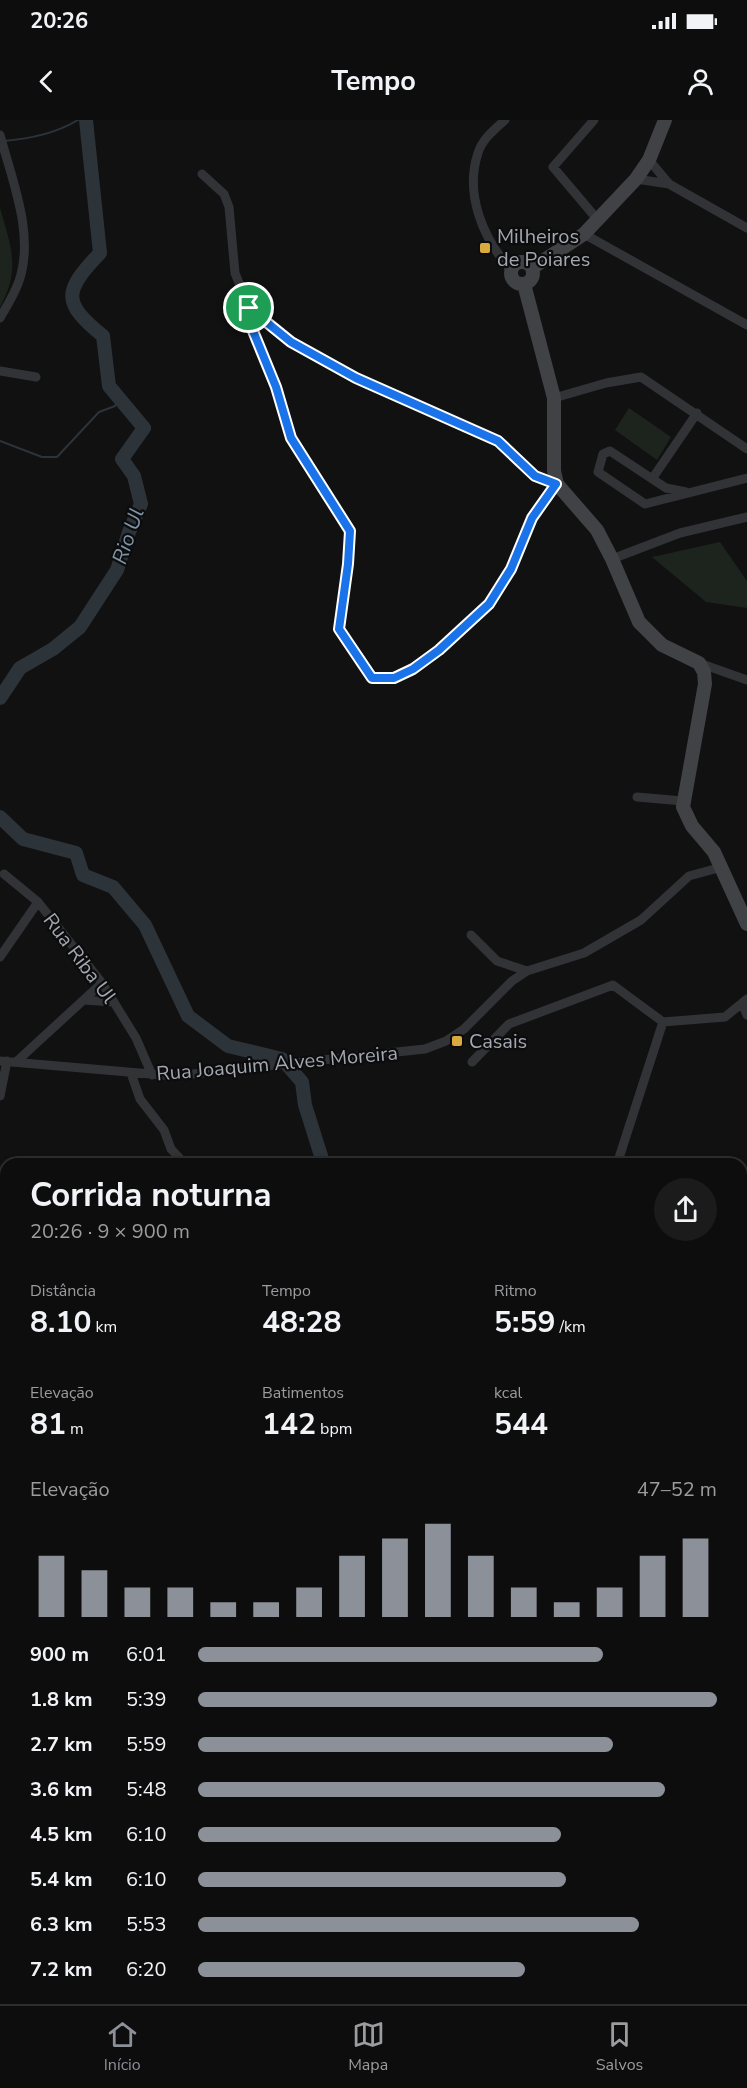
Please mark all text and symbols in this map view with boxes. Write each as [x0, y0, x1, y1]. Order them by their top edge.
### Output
text: 20:26 [30, 6, 88, 36]
text: Tempo [331, 63, 416, 100]
icon: back [30, 65, 63, 98]
icon: person [684, 65, 717, 98]
place label: Milheiros de Poiares [497, 223, 590, 273]
marker: Milheiros de Poiares [478, 241, 492, 255]
pin [223, 282, 274, 333]
icon: arrive [232, 291, 265, 324]
water label: Rio Ul [105, 504, 151, 568]
street label: Rua Riba Ul [37, 908, 122, 1009]
place label: Casais [469, 1028, 527, 1055]
marker: Casais [450, 1034, 464, 1048]
street label: Rua Joaquim Alves Moreira [155, 1039, 399, 1088]
text: Corrida noturna [30, 1173, 272, 1218]
button: share [654, 1178, 717, 1241]
text: 20:26 · 9 × 900 m [30, 1218, 190, 1245]
text: Distância [30, 1280, 96, 1302]
text: Tempo [262, 1280, 311, 1302]
text: Ritmo [494, 1280, 537, 1302]
text: 8.10 [30, 1302, 91, 1343]
text: 48:28 [262, 1302, 341, 1343]
text: 5:59 [494, 1302, 555, 1343]
text: km [91, 1316, 117, 1338]
text: /km [555, 1316, 586, 1338]
text: Elevação [30, 1382, 94, 1404]
text: Batimentos [262, 1382, 344, 1404]
text: kcal [494, 1382, 522, 1404]
text: 81 [30, 1404, 66, 1445]
text: 142 [262, 1404, 316, 1445]
text: 544 [494, 1404, 548, 1445]
text: m [66, 1418, 84, 1440]
text: bpm [316, 1418, 352, 1440]
text: Elevação [30, 1476, 110, 1503]
text: 47–52 m [637, 1476, 717, 1503]
text: 900 m [30, 1641, 89, 1668]
text: 6:01 [126, 1641, 167, 1668]
text: 1.8 km [30, 1686, 93, 1713]
text: 5:39 [126, 1686, 167, 1713]
text: 2.7 km [30, 1731, 93, 1758]
text: 5:59 [126, 1731, 167, 1758]
text: 3.6 km [30, 1776, 93, 1803]
text: 5:48 [126, 1776, 167, 1803]
text: 4.5 km [30, 1821, 93, 1848]
text: 6:10 [126, 1821, 167, 1848]
text: 5.4 km [30, 1866, 93, 1893]
text: 6:10 [126, 1866, 167, 1893]
text: 6.3 km [30, 1911, 93, 1938]
text: 5:53 [126, 1911, 167, 1938]
text: 7.2 km [30, 1956, 93, 1983]
text: 6:20 [126, 1956, 167, 1983]
tab: Início [104, 2018, 141, 2076]
tab: Mapa [348, 2018, 388, 2076]
tab: Salvos [596, 2018, 643, 2076]

